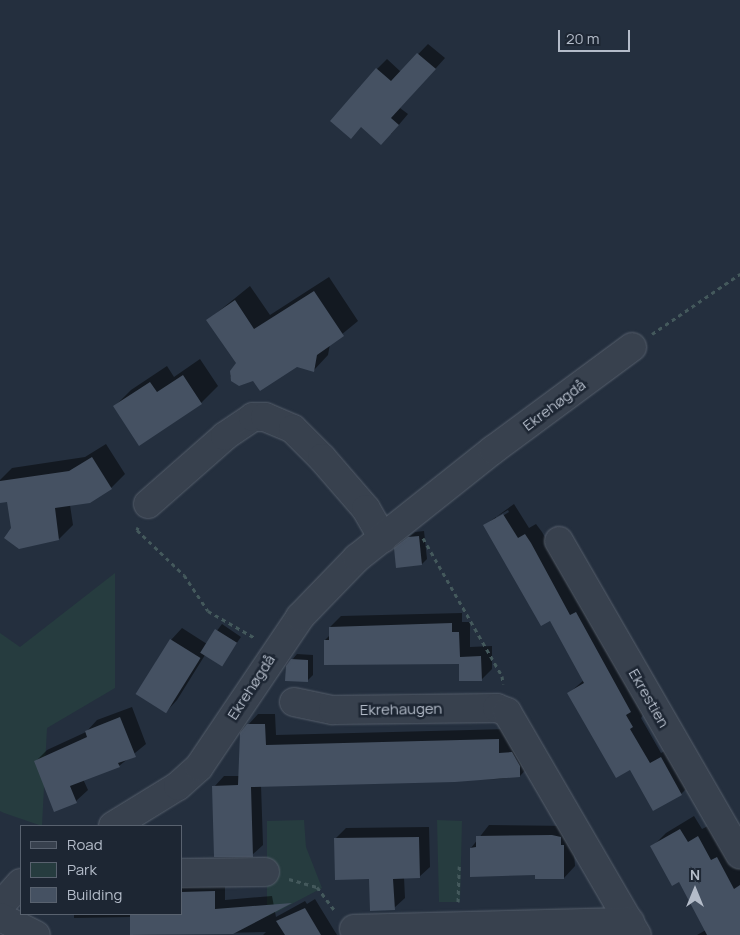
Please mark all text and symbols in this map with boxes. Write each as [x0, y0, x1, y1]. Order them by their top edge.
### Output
scale bar [560, 20, 632, 52]
text: 20 m [566, 28, 599, 49]
street label: Ekrehøgdå [519, 376, 589, 434]
street label: Ekrehøgdå [223, 651, 279, 723]
street label: Ekrestien [625, 665, 673, 731]
street label: Ekrehaugen [360, 699, 442, 719]
legend [20, 825, 182, 915]
text: Road [67, 834, 103, 855]
text: Park [67, 859, 97, 880]
north arrow [670, 865, 720, 915]
text: N [690, 865, 700, 884]
text: Building [67, 884, 122, 905]

